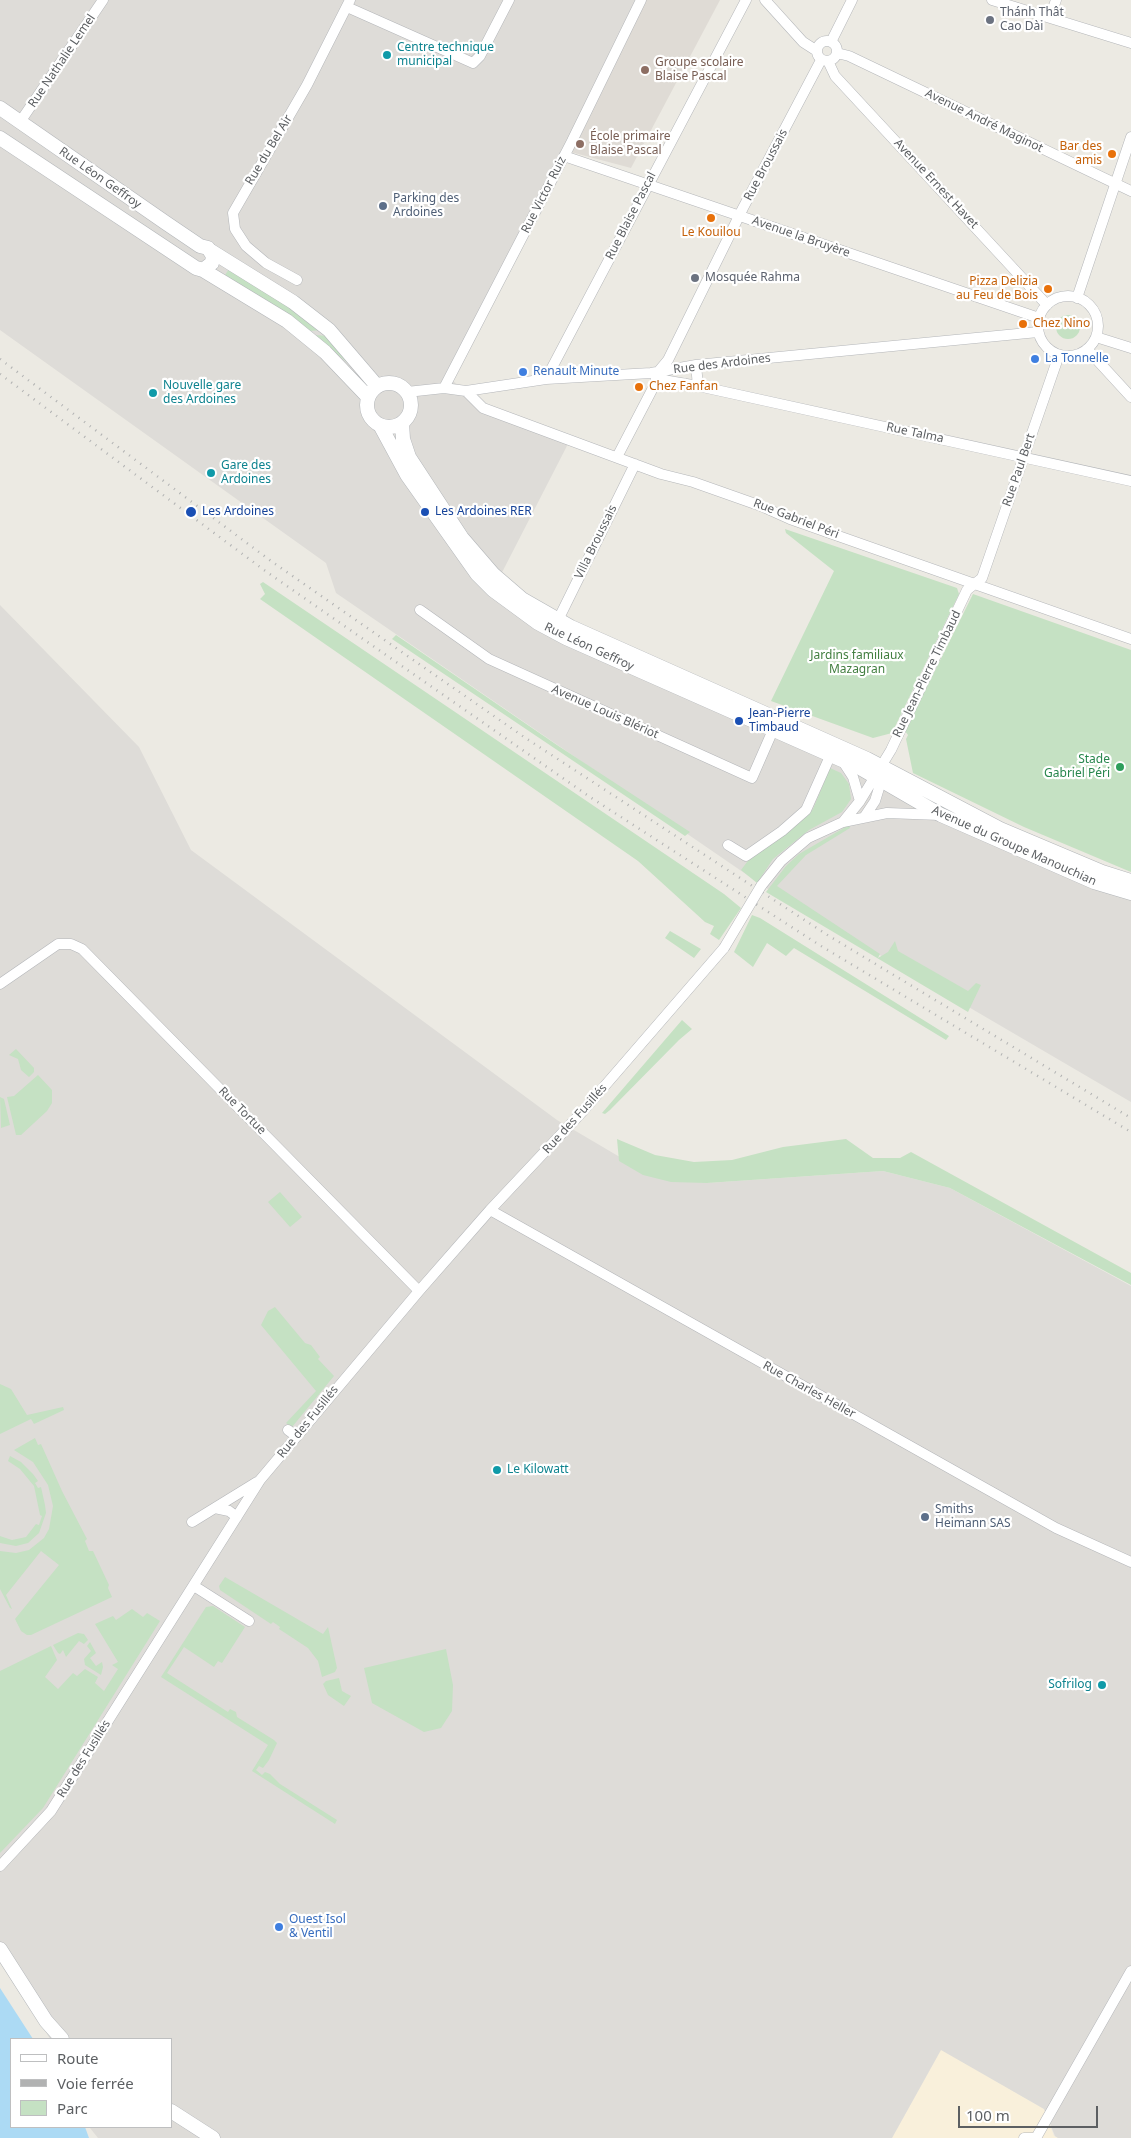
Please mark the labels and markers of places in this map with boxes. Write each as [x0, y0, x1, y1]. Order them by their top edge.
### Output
place label: Thánh Thât Cao Dài [1000, 6, 1064, 34]
marker: Thánh Thât Cao Dài [984, 14, 996, 26]
place label: Centre technique municipal [397, 41, 494, 69]
marker: Centre technique municipal [381, 49, 393, 61]
place label: Groupe scolaire Blaise Pascal [655, 56, 744, 84]
marker: Groupe scolaire Blaise Pascal [639, 64, 651, 76]
place label: École primaire Blaise Pascal [590, 130, 671, 158]
marker: École primaire Blaise Pascal [574, 138, 586, 150]
place label: Bar des amis [1059, 140, 1102, 168]
marker: Bar des amis [1106, 148, 1118, 160]
place label: Parking des Ardoines [393, 192, 459, 220]
marker: Parking des Ardoines [377, 200, 389, 212]
marker: Le Kouilou [705, 212, 717, 224]
place label: Le Kouilou [681, 226, 741, 240]
place label: Mosquée Rahma [705, 271, 800, 285]
marker: Mosquée Rahma [689, 272, 701, 284]
place label: Pizza Delizia au Feu de Bois [956, 275, 1038, 303]
marker: Pizza Delizia au Feu de Bois [1042, 283, 1054, 295]
place label: Chez Nino [1033, 317, 1090, 331]
marker: Chez Nino [1017, 318, 1029, 330]
place label: La Tonnelle [1045, 352, 1109, 366]
marker: La Tonnelle [1029, 353, 1041, 365]
place label: Renault Minute [533, 365, 619, 379]
marker: Renault Minute [517, 366, 529, 378]
place label: Nouvelle gare des Ardoines [163, 379, 241, 407]
place label: Chez Fanfan [649, 380, 718, 394]
marker: Chez Fanfan [633, 381, 645, 393]
marker: Nouvelle gare des Ardoines [147, 387, 159, 399]
place label: Gare des Ardoines [221, 459, 271, 487]
marker: Gare des Ardoines [205, 467, 217, 479]
marker: Les Ardoines [184, 505, 198, 519]
place label: Les Ardoines [202, 505, 274, 519]
place label: Les Ardoines RER [435, 505, 532, 519]
marker: Les Ardoines RER [419, 506, 431, 518]
place label: Jean-Pierre Timbaud [749, 707, 811, 735]
marker: Jean-Pierre Timbaud [733, 715, 745, 727]
place label: Stade Gabriel Péri [1044, 753, 1110, 781]
marker: Stade Gabriel Péri [1114, 761, 1126, 773]
place label: Le Kilowatt [507, 1463, 569, 1477]
marker: Le Kilowatt [491, 1464, 503, 1476]
place label: Smiths Heimann SAS [935, 1503, 1011, 1531]
marker: Smiths Heimann SAS [919, 1511, 931, 1523]
place label: Sofrilog [1048, 1678, 1092, 1692]
marker: Sofrilog [1096, 1679, 1108, 1691]
place label: Ouest Isol & Ventil [289, 1913, 346, 1941]
marker: Ouest Isol & Ventil [273, 1921, 285, 1933]

